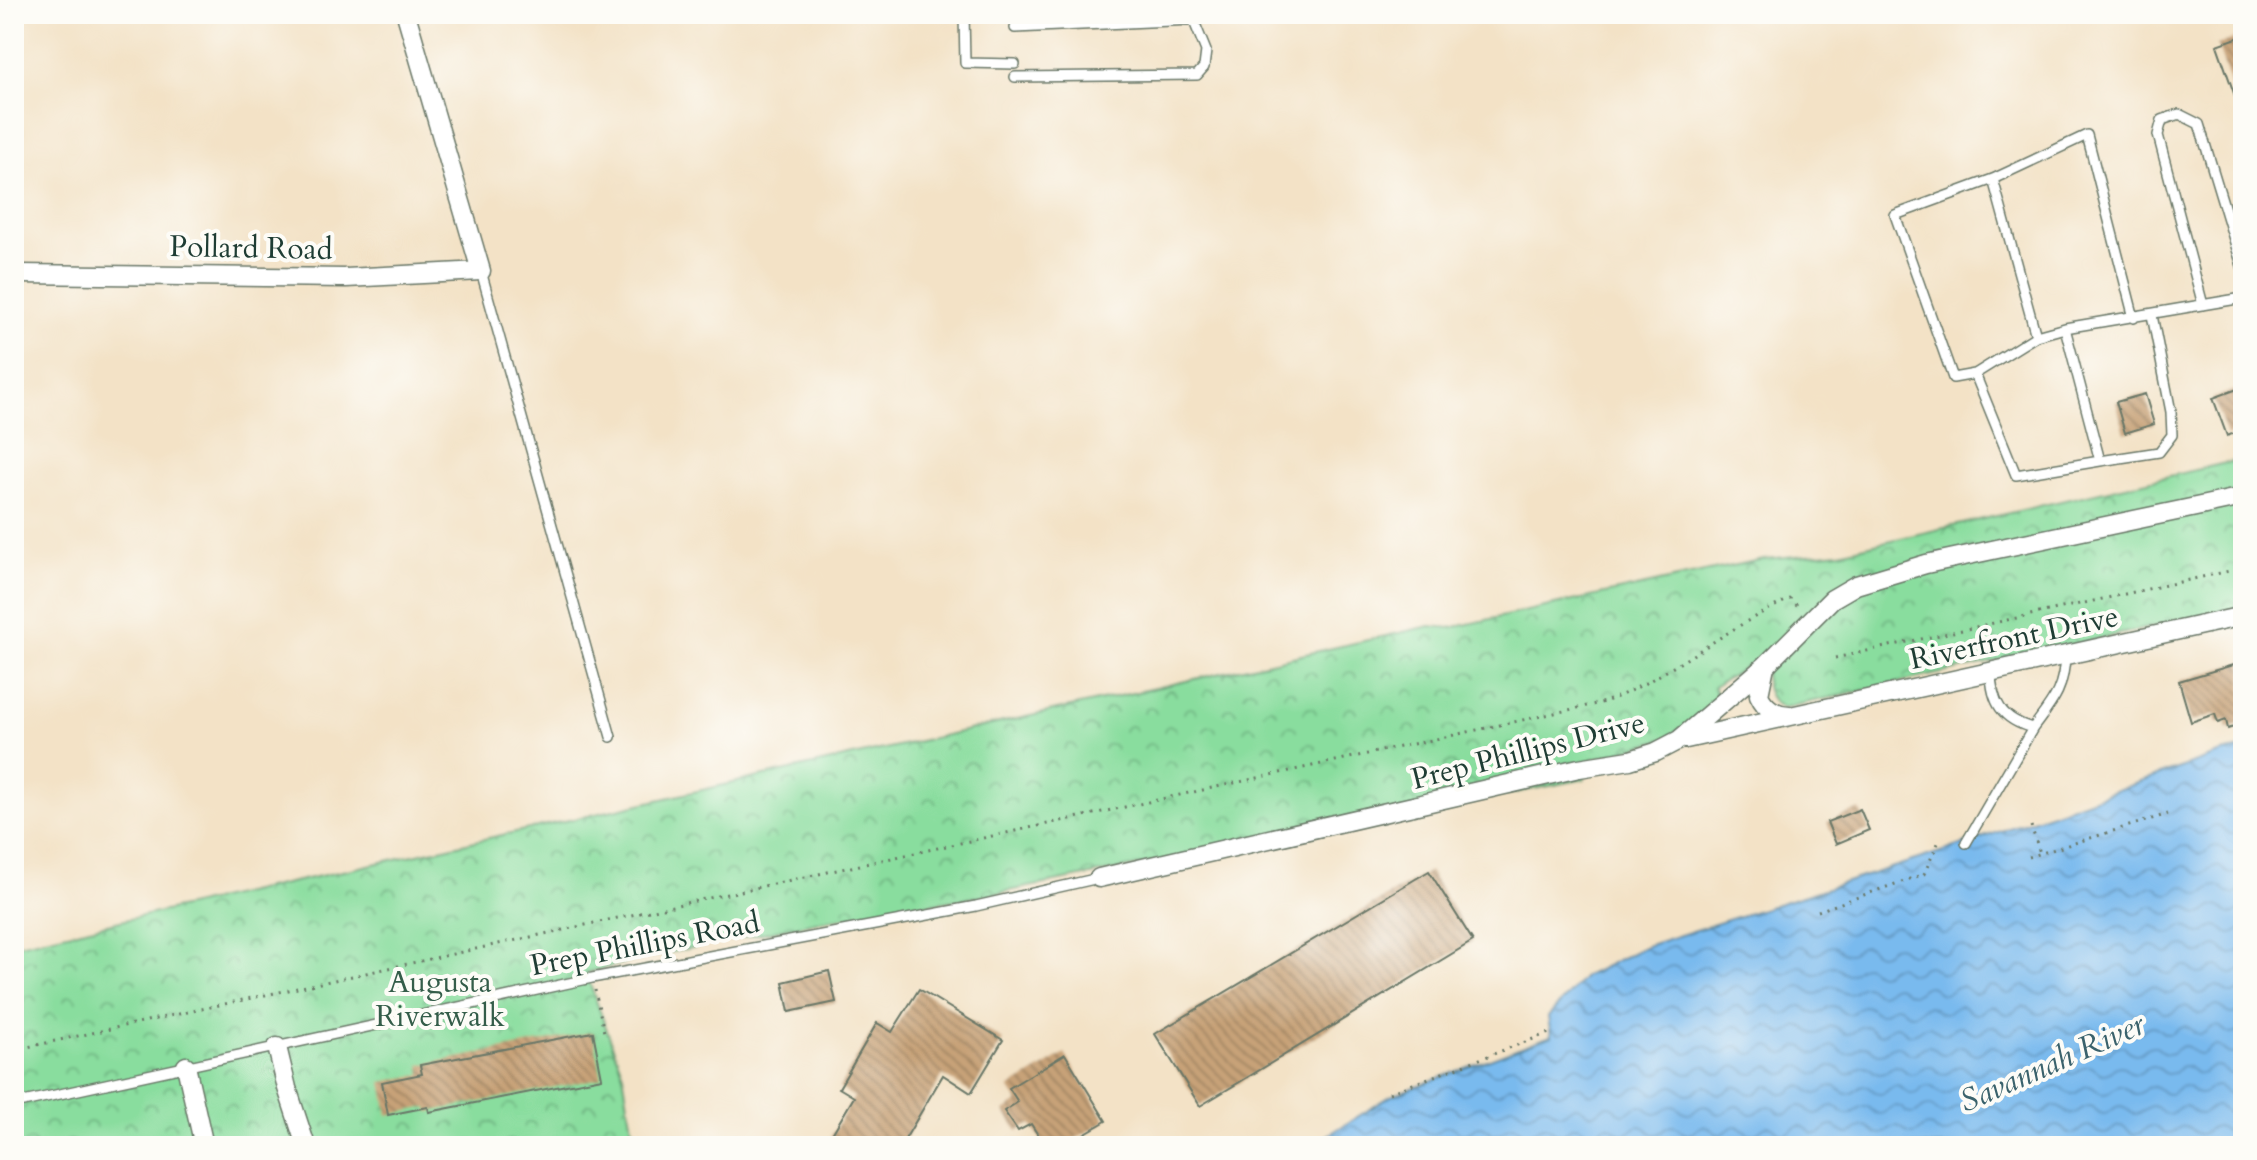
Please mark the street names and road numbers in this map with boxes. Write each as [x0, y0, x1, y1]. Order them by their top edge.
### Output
street label: Pollard Road [169, 226, 333, 270]
street label: Riverfront Drive [1906, 596, 2122, 680]
street label: Prep Phillips Drive [1407, 702, 1649, 800]
street label: Prep Phillips Road [527, 902, 763, 986]

